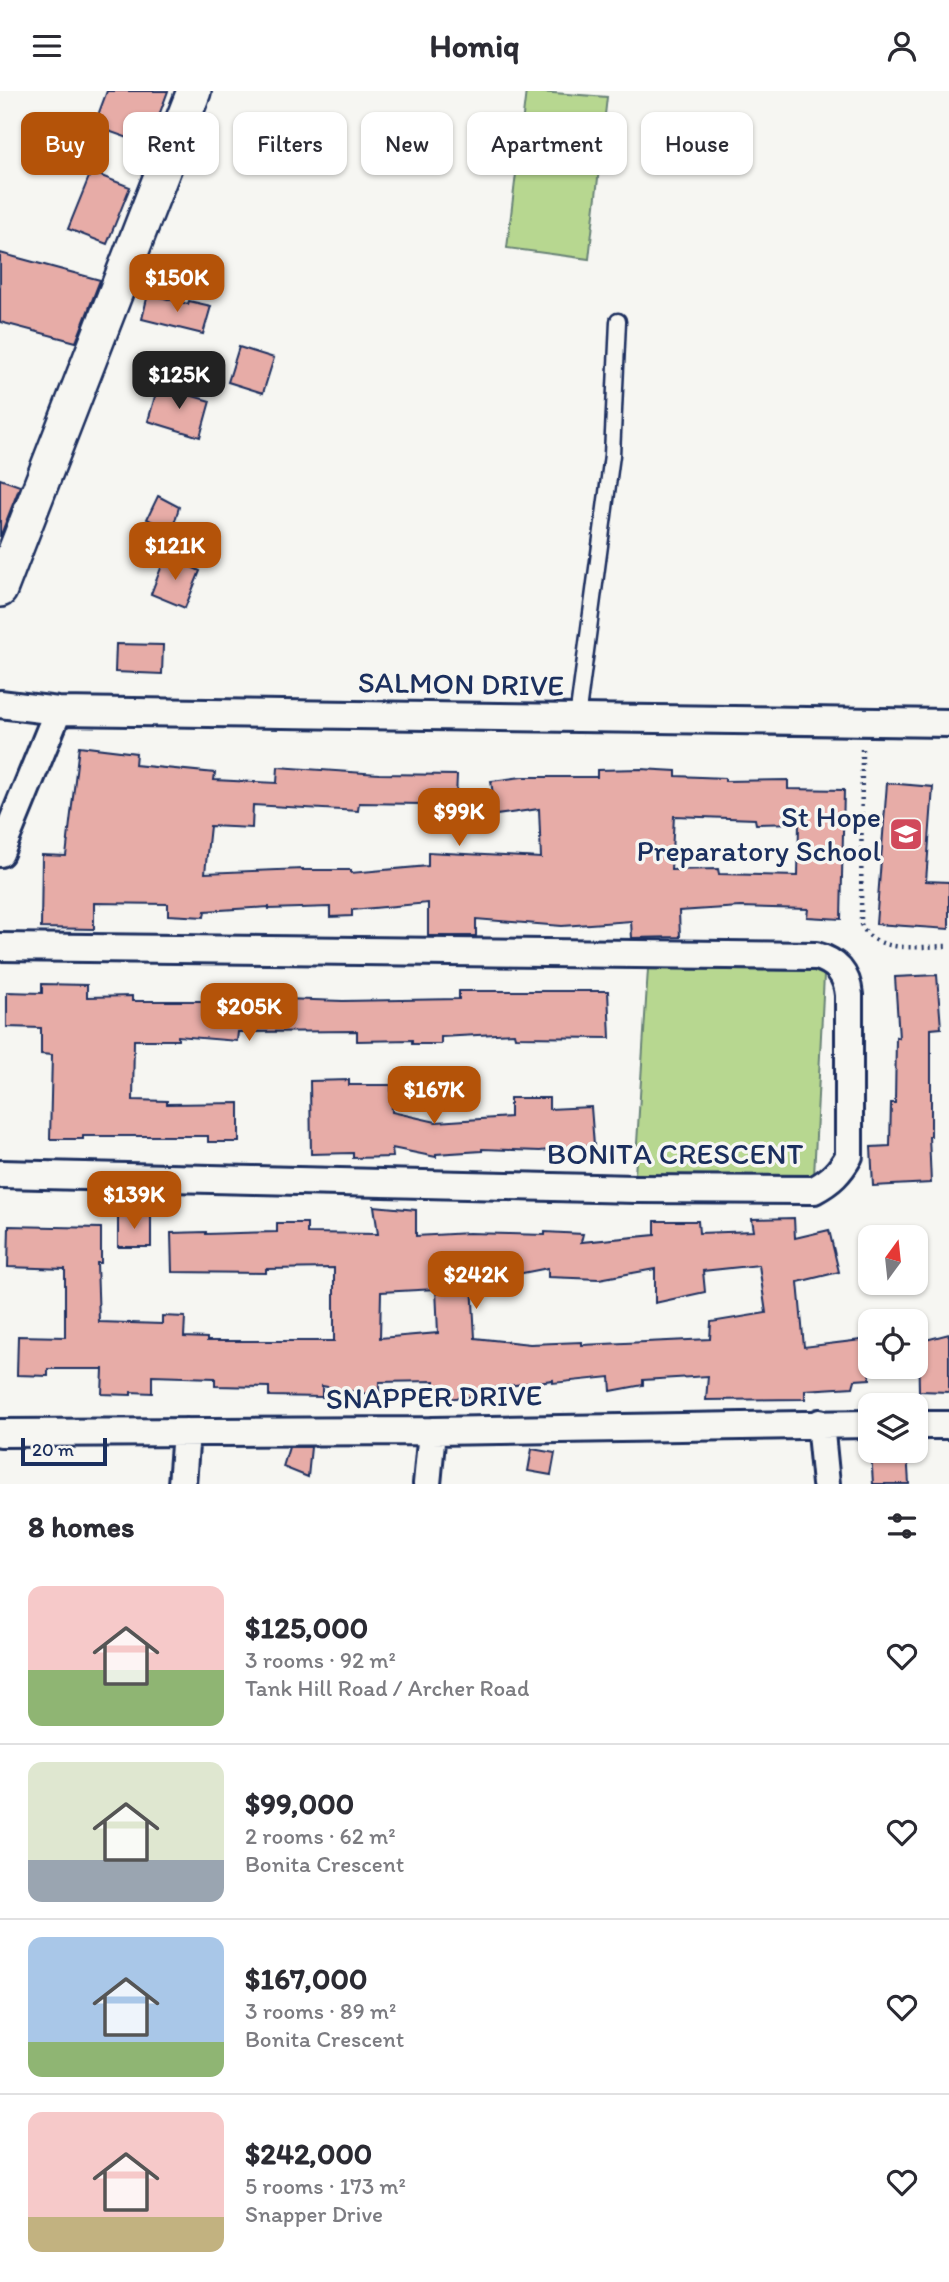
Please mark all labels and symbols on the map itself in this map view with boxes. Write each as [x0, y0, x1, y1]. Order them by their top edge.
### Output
pin: $150K [128, 255, 226, 314]
pin: $125K [130, 351, 228, 411]
pin: $121K [126, 523, 224, 582]
street label: SALMON DRIVE [358, 663, 564, 704]
pin: $99K [418, 789, 500, 848]
place label: St Hope Preparatory School [636, 798, 882, 869]
school or university icon: St Hope Preparatory School [887, 815, 925, 853]
pin: $205K [200, 983, 298, 1043]
pin: $167K [385, 1067, 483, 1126]
street label: BONITA CRESCENT [547, 1135, 803, 1172]
pin: $139K [85, 1171, 183, 1231]
north arrow [858, 1225, 928, 1295]
pin: $242K [427, 1251, 525, 1311]
street label: SNAPPER DRIVE [325, 1376, 543, 1417]
scale bar [21, 1435, 107, 1467]

